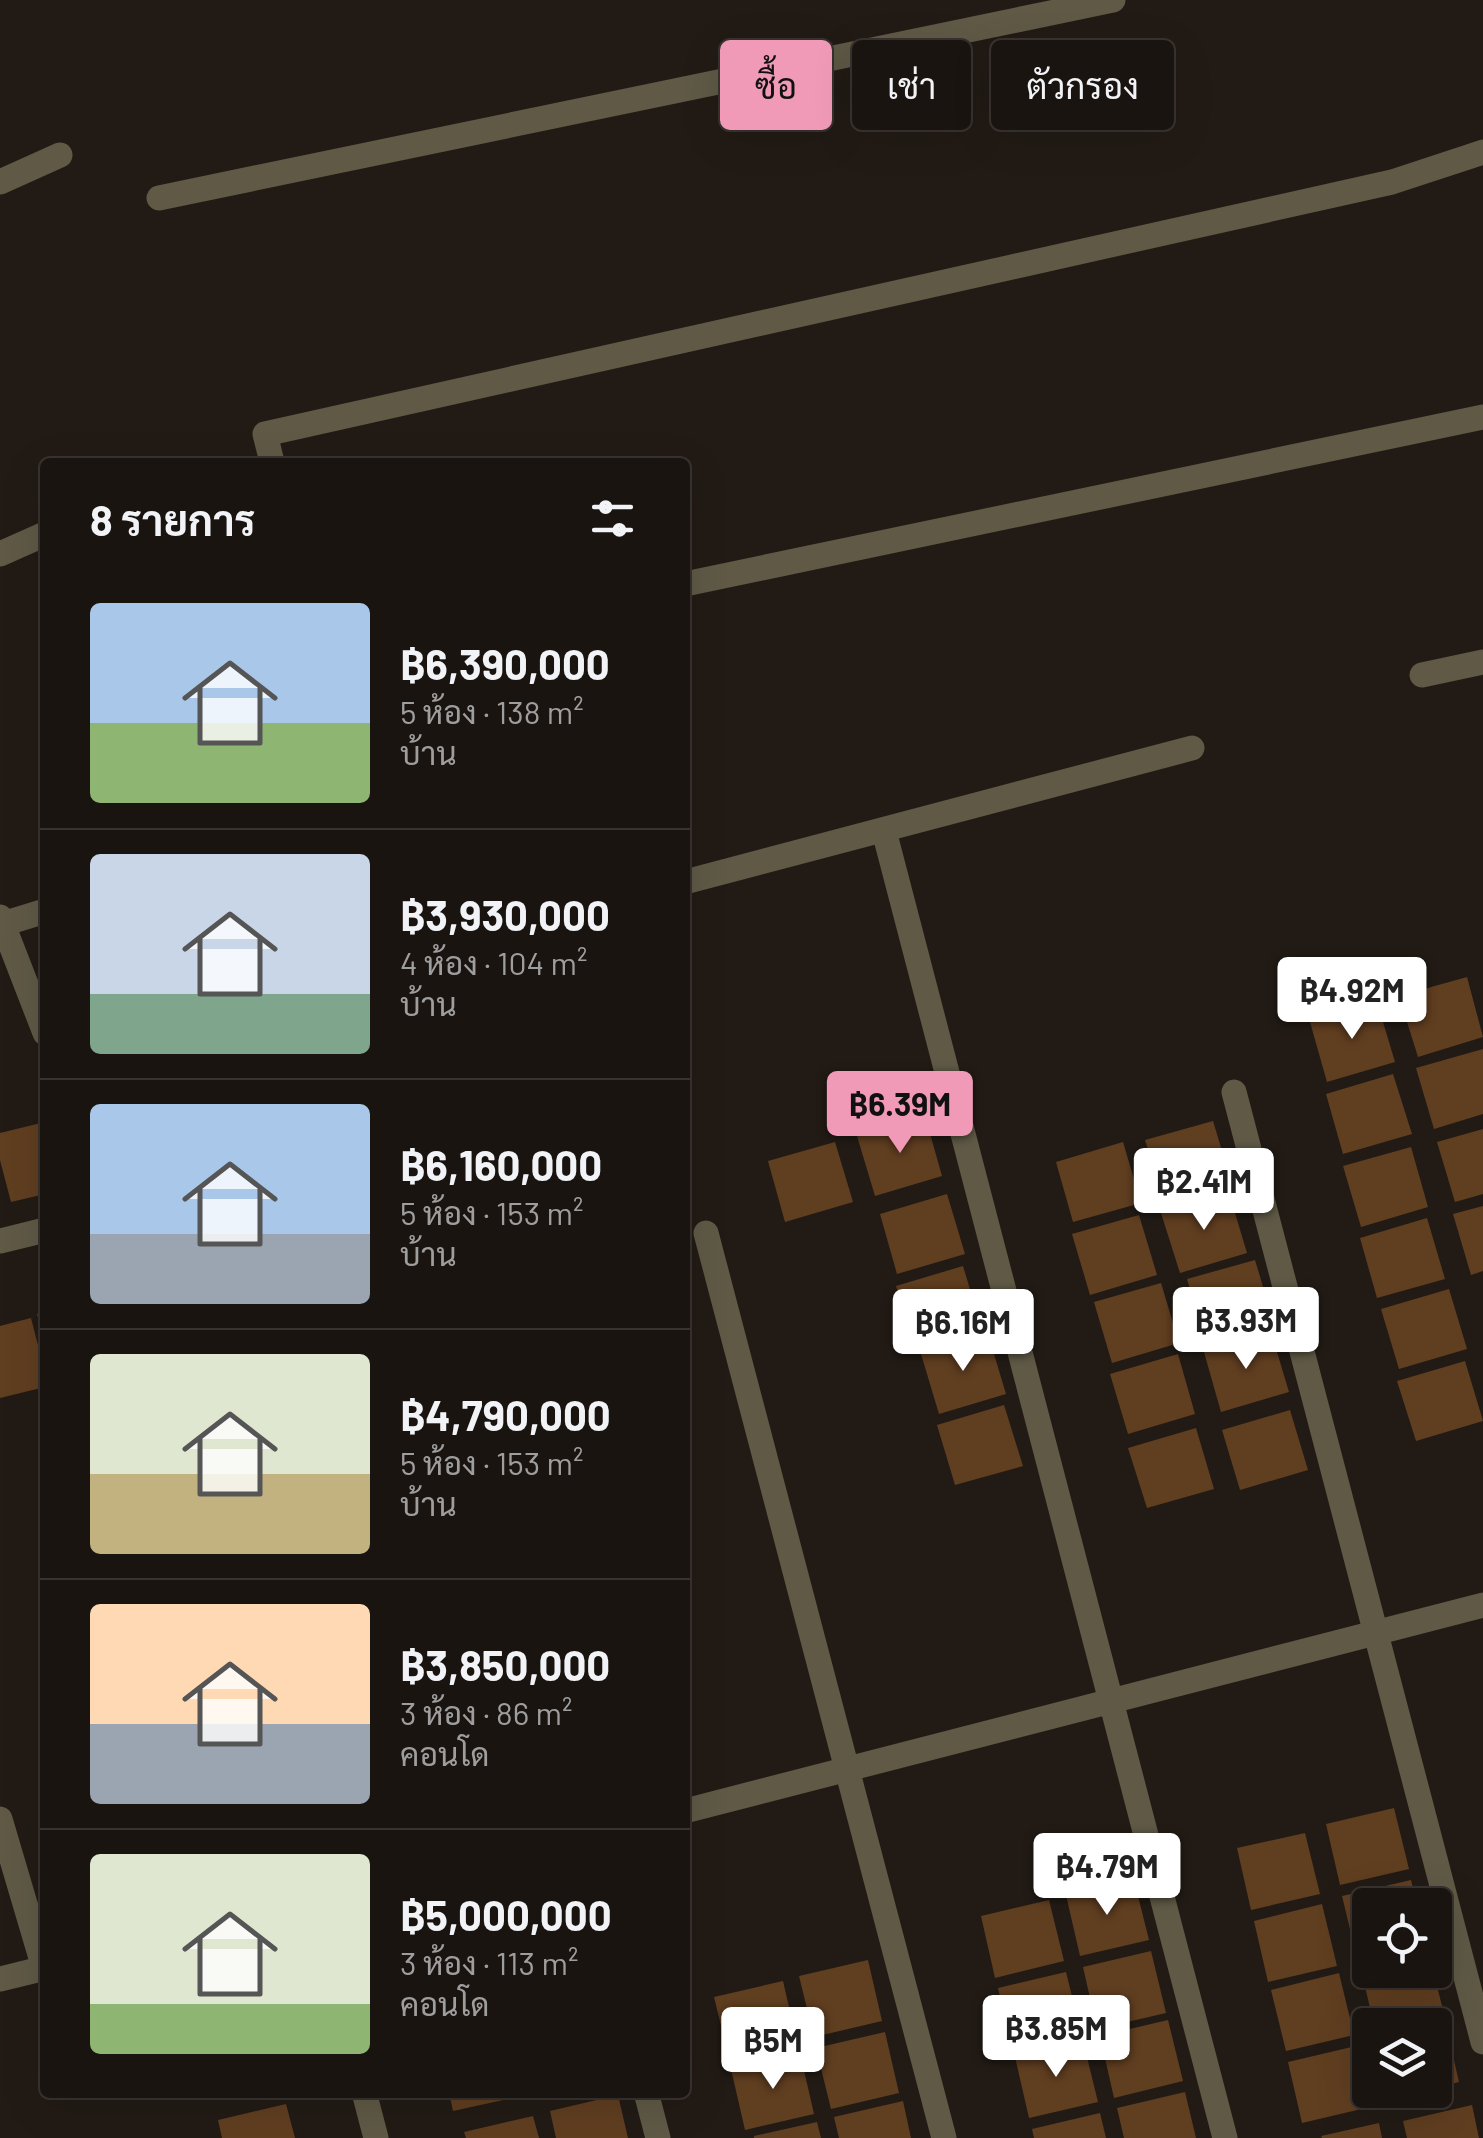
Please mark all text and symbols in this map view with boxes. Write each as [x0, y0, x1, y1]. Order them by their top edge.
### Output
chip: ซื้อ [720, 40, 832, 130]
chip: เช่า [852, 40, 971, 130]
chip: ตัวกรอง [991, 40, 1174, 130]
icon: filters [585, 491, 640, 546]
text: 8 รายการ [90, 494, 256, 544]
text: ฿6,390,000 [400, 638, 610, 688]
icon: home [170, 643, 290, 763]
text: 5 ห้อง · 138 m² [400, 692, 584, 730]
text: บ้าน [400, 733, 457, 771]
text: ฿3,930,000 [400, 889, 610, 939]
icon: home [170, 894, 290, 1014]
text: 4 ห้อง · 104 m² [400, 943, 587, 981]
pin: ฿4.92M [1271, 957, 1433, 1042]
text: ฿4.92M [1299, 970, 1405, 1008]
text: บ้าน [400, 984, 457, 1022]
pin: ฿6.39M [819, 1071, 981, 1156]
text: ฿6.39M [849, 1084, 951, 1122]
text: ฿6,160,000 [400, 1139, 602, 1189]
icon: home [170, 1144, 290, 1264]
pin: ฿2.41M [1123, 1148, 1285, 1233]
text: ฿2.41M [1156, 1161, 1252, 1199]
text: 5 ห้อง · 153 m² [400, 1193, 583, 1231]
text: บ้าน [400, 1234, 457, 1272]
pin: ฿3.93M [1165, 1287, 1327, 1372]
pin: ฿6.16M [882, 1289, 1044, 1374]
text: ฿3.93M [1195, 1300, 1297, 1338]
text: ฿6.16M [915, 1302, 1011, 1340]
text: ฿4,790,000 [400, 1389, 611, 1439]
icon: home [170, 1394, 290, 1514]
text: 5 ห้อง · 153 m² [400, 1443, 583, 1481]
text: บ้าน [400, 1484, 457, 1522]
text: ฿3,850,000 [400, 1639, 610, 1689]
icon: home [170, 1644, 290, 1764]
text: 3 ห้อง · 86 m² [400, 1693, 573, 1731]
text: คอนโด [400, 1734, 490, 1772]
pin: ฿4.79M [1026, 1833, 1188, 1918]
text: ฿4.79M [1055, 1846, 1159, 1884]
map controls [1352, 1888, 1452, 2108]
button: locate [1352, 1888, 1452, 1988]
text: ฿5,000,000 [400, 1889, 612, 1939]
icon: home [170, 1894, 290, 2014]
text: 3 ห้อง · 113 m² [400, 1943, 578, 1981]
text: คอนโด [400, 1984, 490, 2022]
pin: ฿3.85M [975, 1995, 1137, 2080]
pin: ฿5M [725, 2007, 821, 2092]
text: ฿3.85M [1005, 2008, 1107, 2046]
button: layers [1352, 2008, 1452, 2108]
text: ฿5M [743, 2020, 803, 2058]

